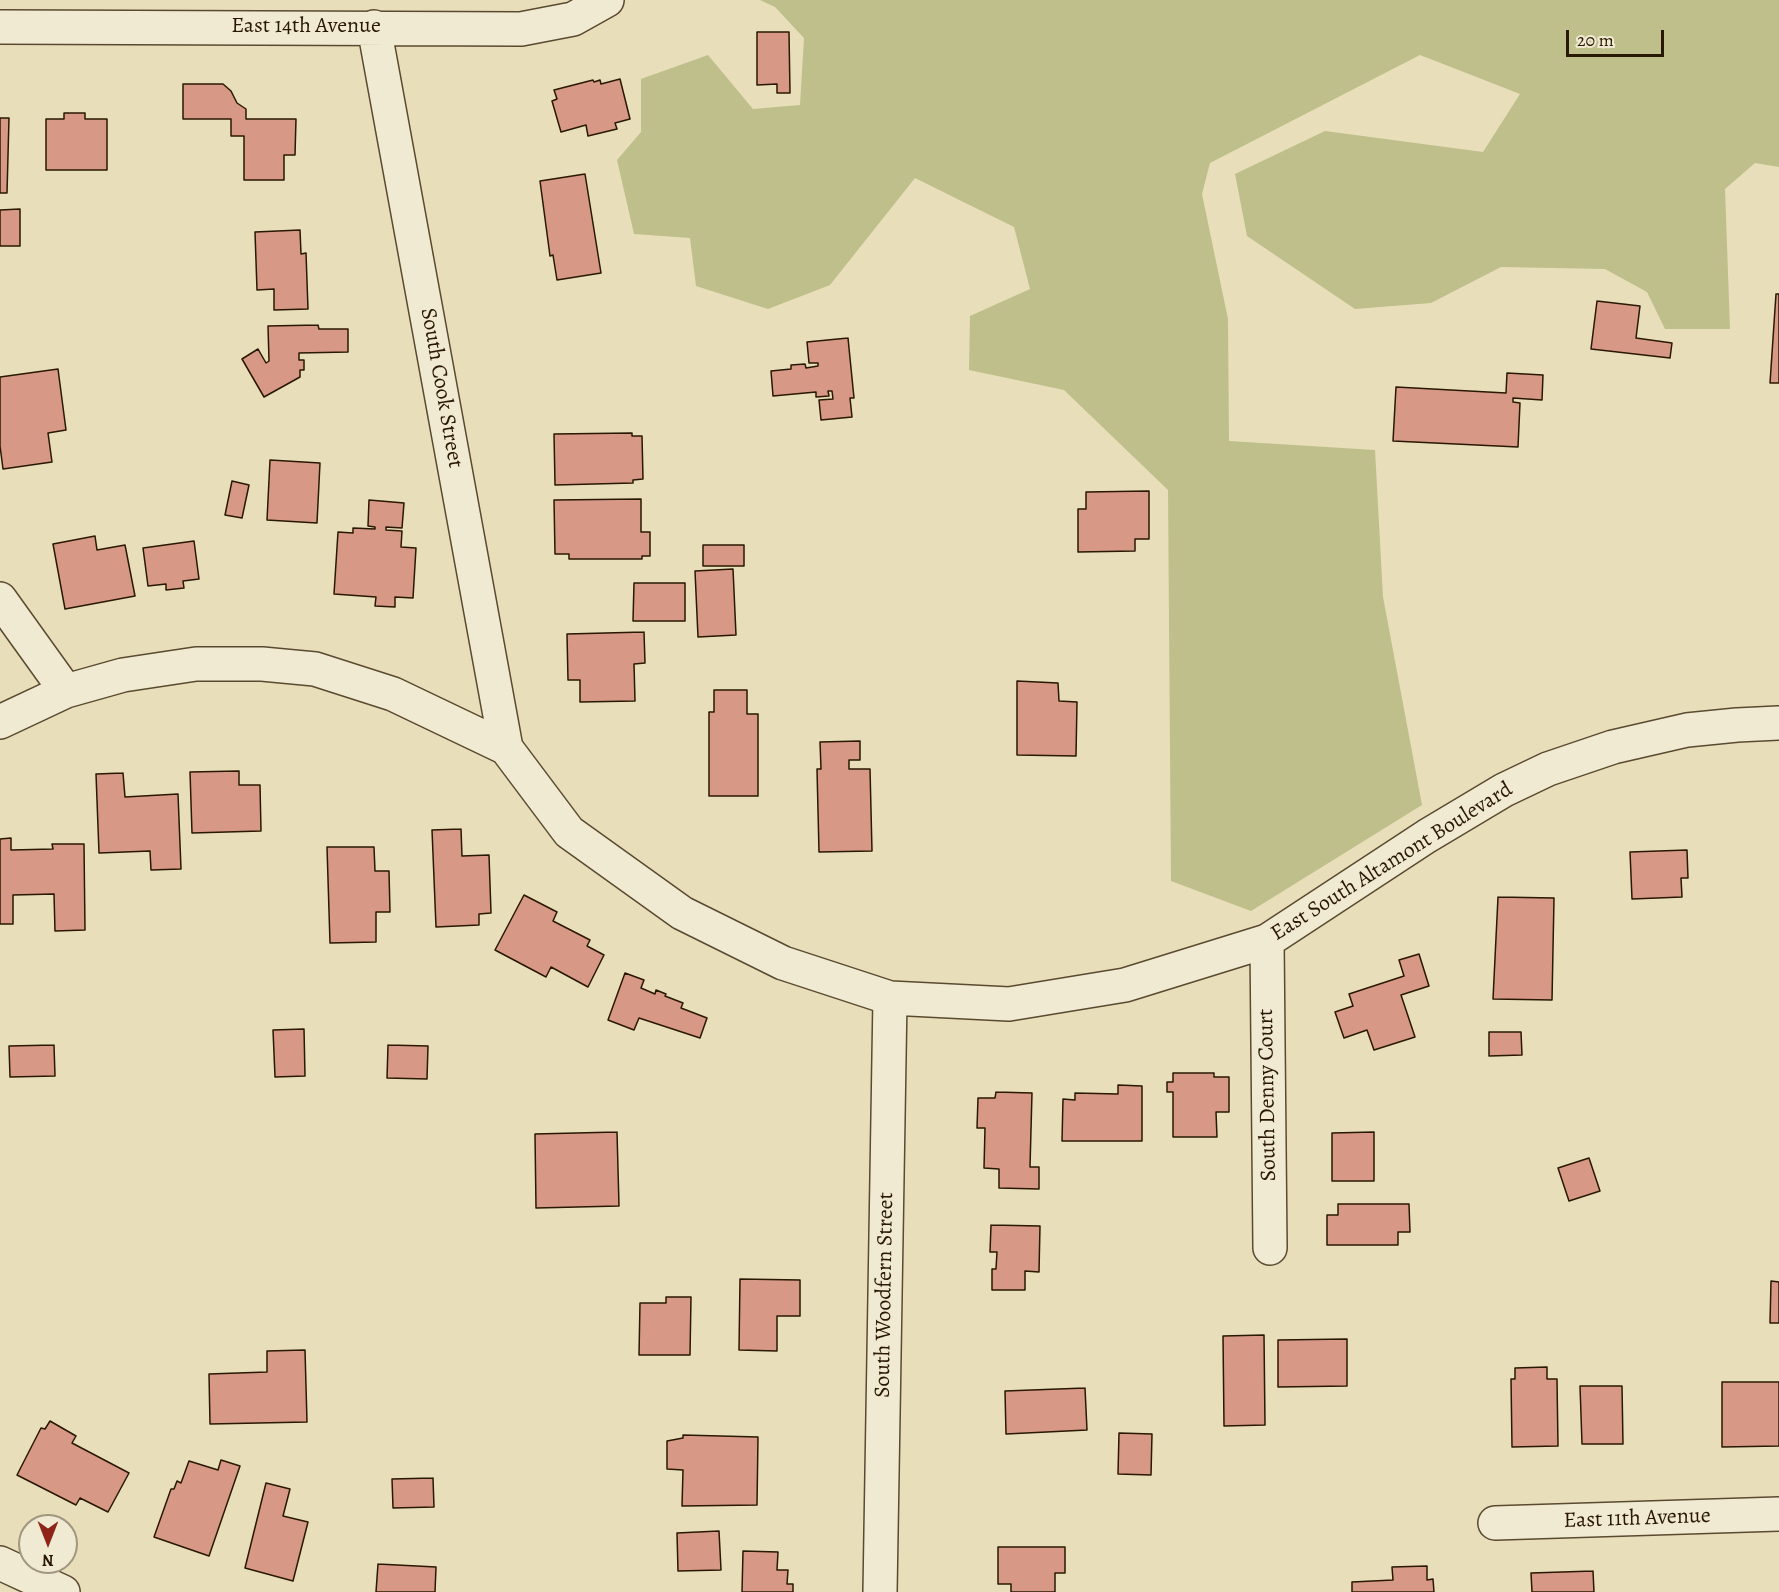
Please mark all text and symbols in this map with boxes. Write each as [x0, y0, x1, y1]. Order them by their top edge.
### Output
street label: East 14th Avenue [231, 14, 381, 40]
scale bar [1569, 18, 1666, 56]
text: 20 m [1577, 28, 1614, 52]
street label: South Cook Street [414, 306, 468, 470]
street label: East South Altamont Boulevard [1266, 777, 1518, 947]
street label: South Denny Court [1253, 1009, 1283, 1181]
street label: South Woodfern Street [870, 1192, 900, 1398]
street label: East 11th Avenue [1563, 1503, 1711, 1535]
north arrow [18, 1514, 78, 1574]
text: N [42, 1549, 54, 1571]

